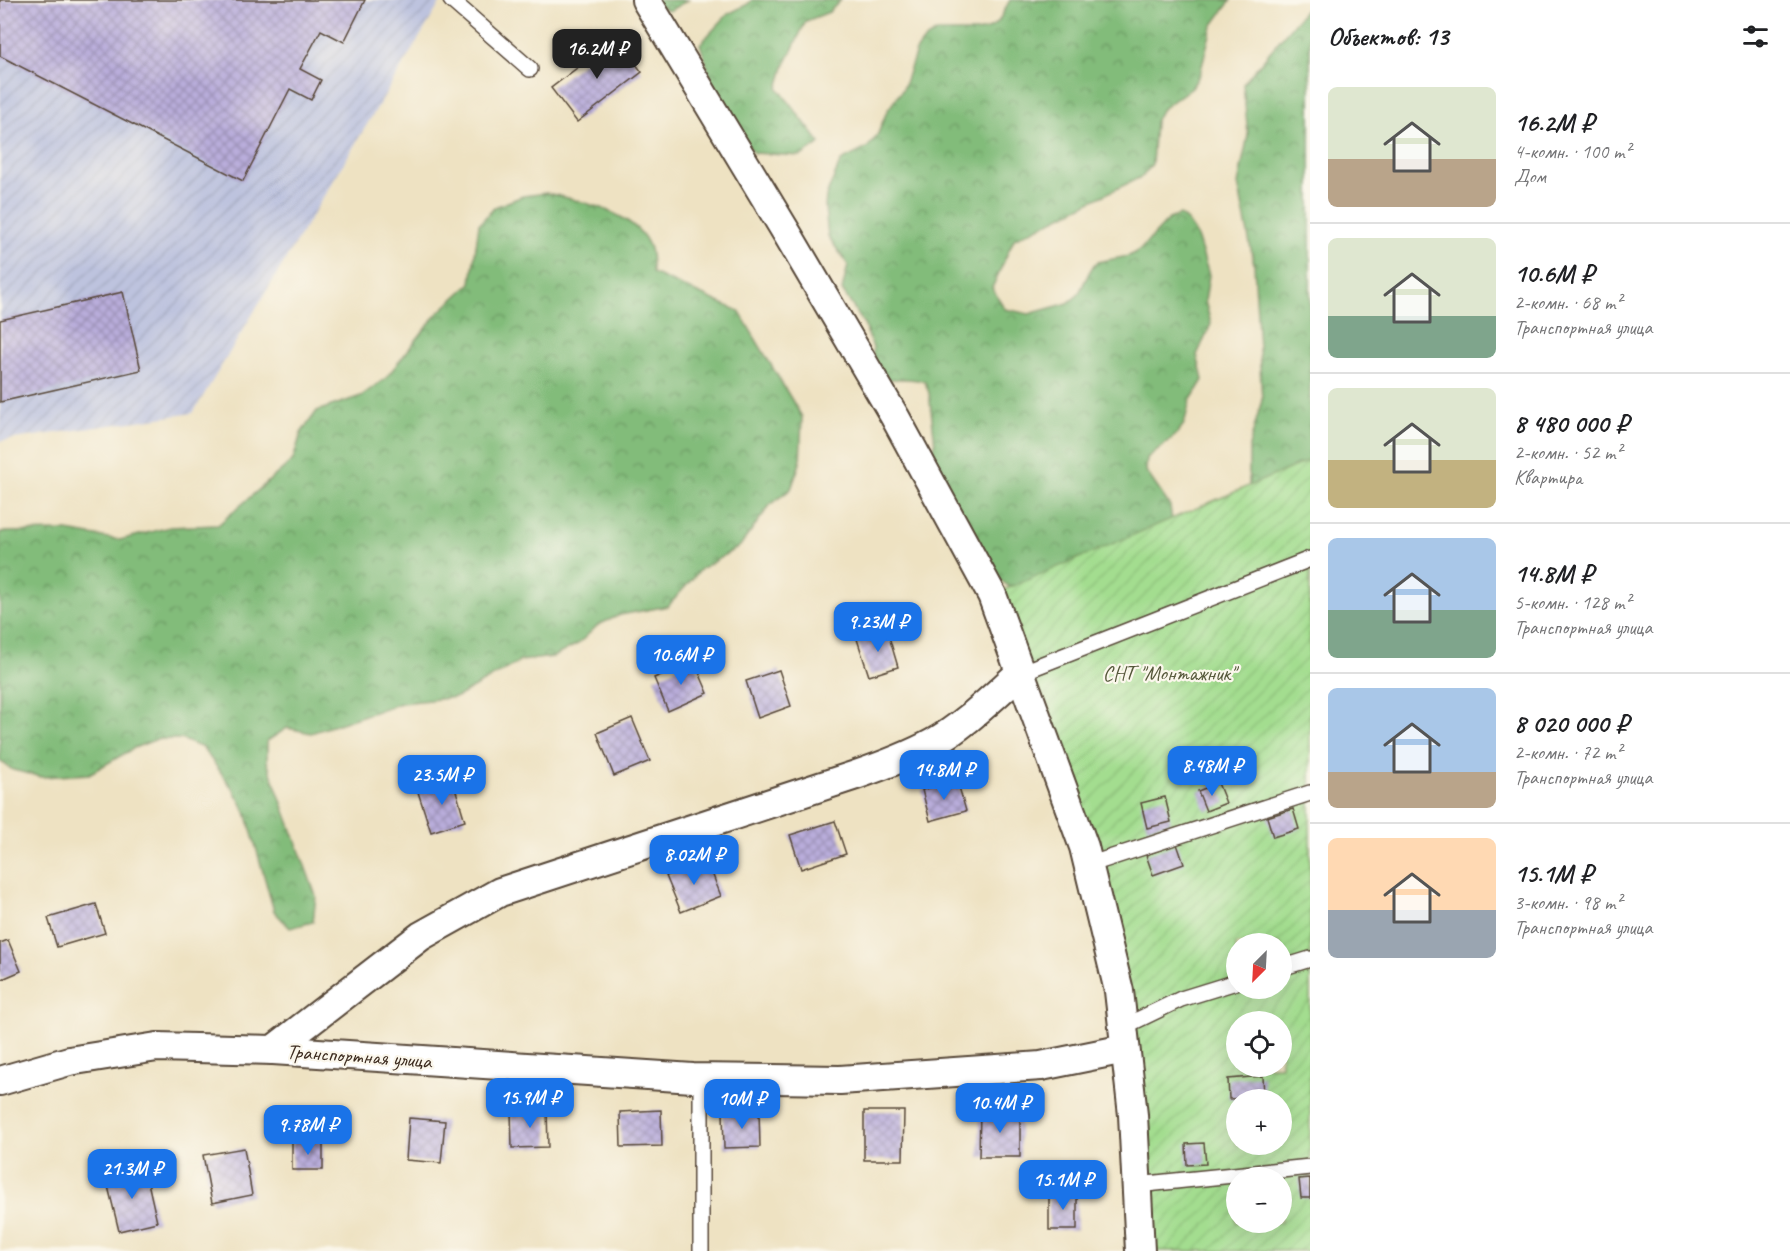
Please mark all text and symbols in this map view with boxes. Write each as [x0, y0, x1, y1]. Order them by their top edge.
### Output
text: Объектов: 13 [1328, 20, 1448, 53]
icon: filters [1739, 20, 1772, 53]
pin: 16.2M ₽ [542, 29, 652, 80]
text: 16.2M ₽ [566, 36, 628, 61]
text: 16.2M ₽ [1514, 106, 1593, 139]
icon: home [1376, 111, 1448, 183]
text: 4-комн. · 100 m² [1514, 139, 1631, 164]
text: Дом [1514, 164, 1546, 189]
text: 10.6M ₽ [1514, 257, 1593, 290]
icon: home [1376, 262, 1448, 334]
text: 2-комн. · 68 m² [1514, 290, 1622, 315]
text: Транспортная улица [1514, 315, 1652, 340]
text: 8 480 000 ₽ [1514, 407, 1628, 440]
icon: home [1376, 412, 1448, 484]
text: 2-комн. · 52 m² [1514, 440, 1622, 465]
text: Квартира [1514, 465, 1582, 490]
text: 14.8M ₽ [1514, 557, 1593, 590]
icon: home [1376, 562, 1448, 634]
text: 5-комн. · 128 m² [1514, 590, 1631, 615]
pin: 9.23M ₽ [823, 602, 933, 653]
text: 9.23M ₽ [848, 609, 908, 634]
text: Транспортная улица [1514, 615, 1652, 640]
pin: 10.6M ₽ [626, 635, 736, 686]
text: 10.6M ₽ [650, 642, 712, 667]
park label: СНТ "Монтажник" [1103, 660, 1239, 686]
text: 8 020 000 ₽ [1514, 707, 1628, 740]
icon: home [1376, 712, 1448, 784]
text: 2-комн. · 72 m² [1514, 740, 1622, 765]
pin: 8.48M ₽ [1157, 746, 1267, 797]
pin: 14.8M ₽ [889, 750, 999, 801]
text: 8.48M ₽ [1182, 753, 1242, 778]
pin: 23.5M ₽ [387, 755, 497, 806]
text: 14.8M ₽ [914, 757, 974, 782]
text: 23.5M ₽ [412, 762, 472, 787]
text: Транспортная улица [1514, 765, 1652, 790]
pin: 8.02M ₽ [639, 835, 749, 886]
text: 8.02M ₽ [664, 842, 724, 867]
text: 15.1M ₽ [1514, 857, 1593, 890]
icon: home [1376, 862, 1448, 934]
text: 3-комн. · 98 m² [1514, 890, 1622, 915]
text: Транспортная улица [1514, 915, 1652, 940]
north arrow [1226, 933, 1292, 999]
map controls [1226, 933, 1292, 1233]
button: locate [1226, 1011, 1292, 1077]
street label: Транспортная улица [286, 1038, 434, 1074]
pin: 15.9M ₽ [475, 1078, 585, 1129]
pin: 10M ₽ [700, 1079, 784, 1130]
pin: 10.4M ₽ [945, 1083, 1055, 1134]
text: 15.9M ₽ [500, 1085, 560, 1110]
text: 10M ₽ [718, 1086, 766, 1111]
button: + [1226, 1089, 1292, 1155]
text: 10.4M ₽ [970, 1090, 1030, 1115]
pin: 9.78M ₽ [253, 1105, 363, 1156]
text: 9.78M ₽ [278, 1112, 338, 1137]
pin: 21.3M ₽ [77, 1149, 187, 1200]
text: 21.3M ₽ [102, 1156, 162, 1181]
pin: 15.1M ₽ [1008, 1160, 1118, 1211]
text: 15.1M ₽ [1033, 1167, 1093, 1192]
button: − [1226, 1167, 1292, 1233]

